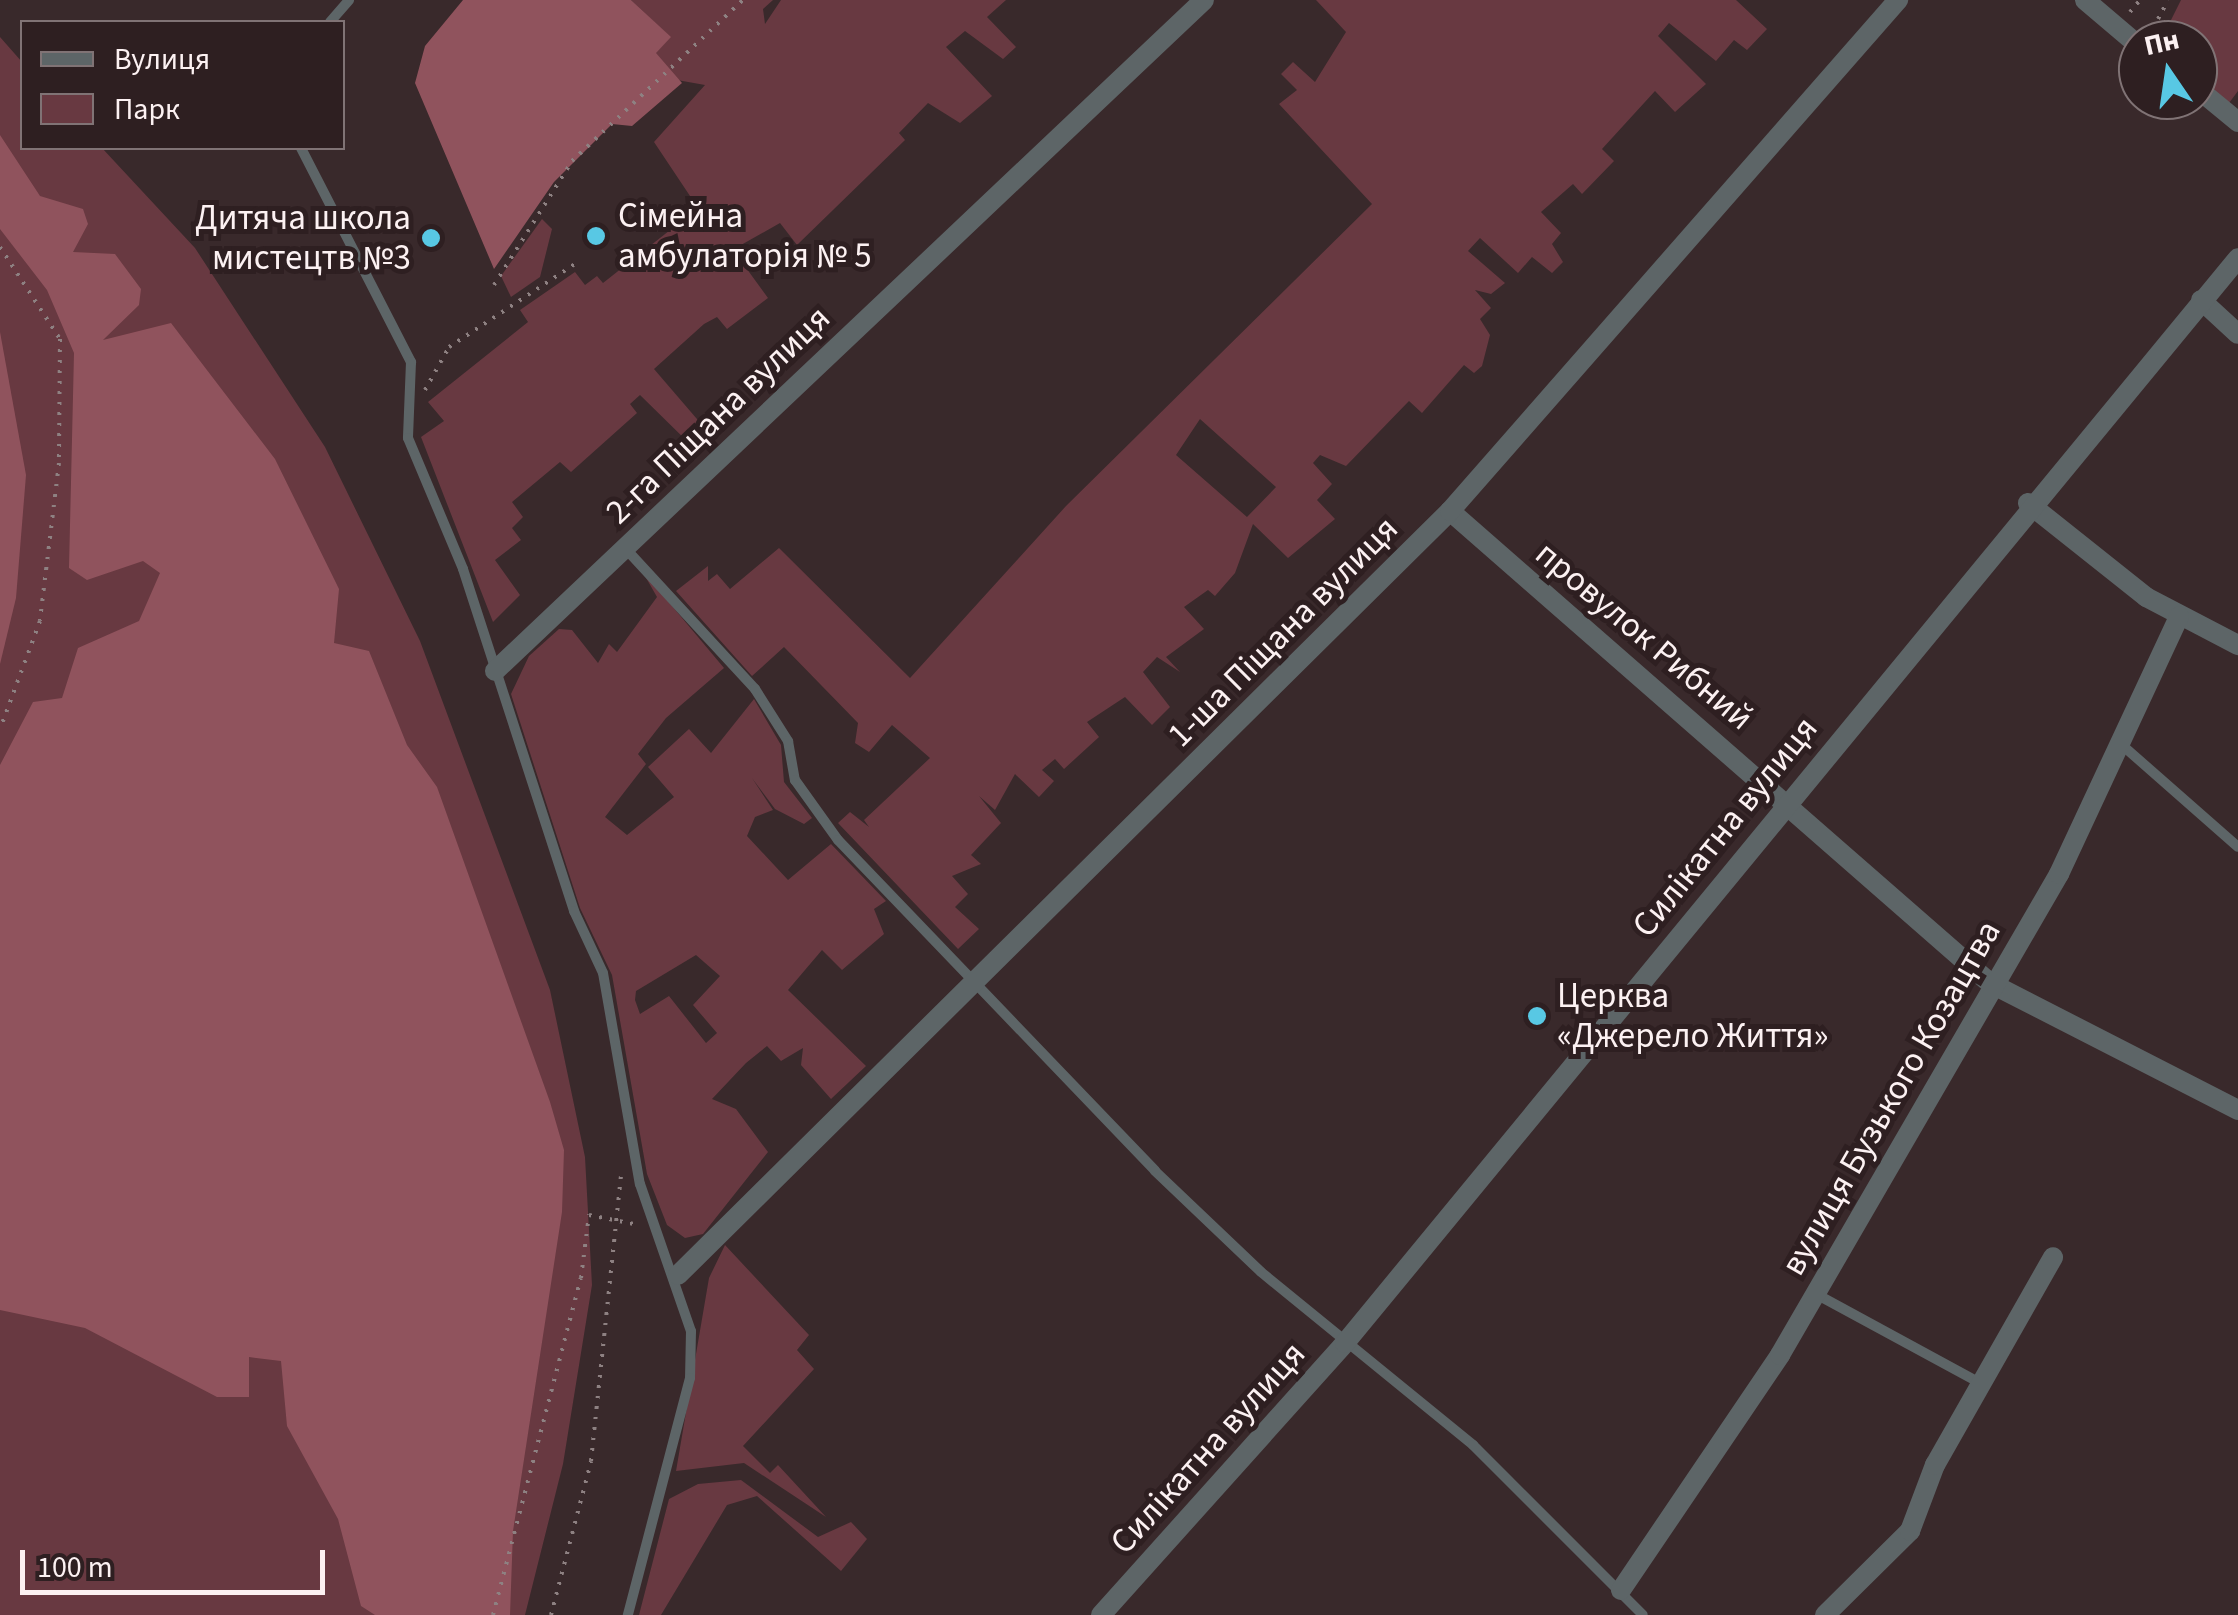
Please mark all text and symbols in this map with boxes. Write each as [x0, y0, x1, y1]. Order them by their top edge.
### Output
text: Пн [2140, 19, 2183, 66]
legend [20, 20, 345, 150]
north arrow [2118, 20, 2218, 120]
text: Вулиця [114, 38, 210, 81]
text: Парк [114, 88, 180, 131]
place label: Сімейна амбулаторія № 5 [618, 195, 872, 277]
place label: Дитяча школа мистецтв №3 [195, 197, 411, 279]
marker: Сімейна амбулаторія № 5 [583, 223, 609, 249]
marker: Дитяча школа мистецтв №3 [420, 227, 442, 249]
street label: 2-га Піщана вулиця [597, 297, 839, 533]
street label: 1-ша Піщана вулиця [1159, 508, 1407, 756]
street label: провулок Рибний [1527, 533, 1761, 739]
street label: Силікатна вулиця [1623, 708, 1827, 946]
street label: вулиця Бузького Козацтва [1772, 913, 2010, 1283]
place label: Церква «Джерело Життя» [1557, 975, 1829, 1057]
marker: Церква «Джерело Життя» [1526, 1005, 1548, 1027]
street label: Силікатна вулиця [1102, 1333, 1314, 1563]
scale bar [25, 1530, 330, 1592]
text: 100 m [37, 1546, 113, 1589]

